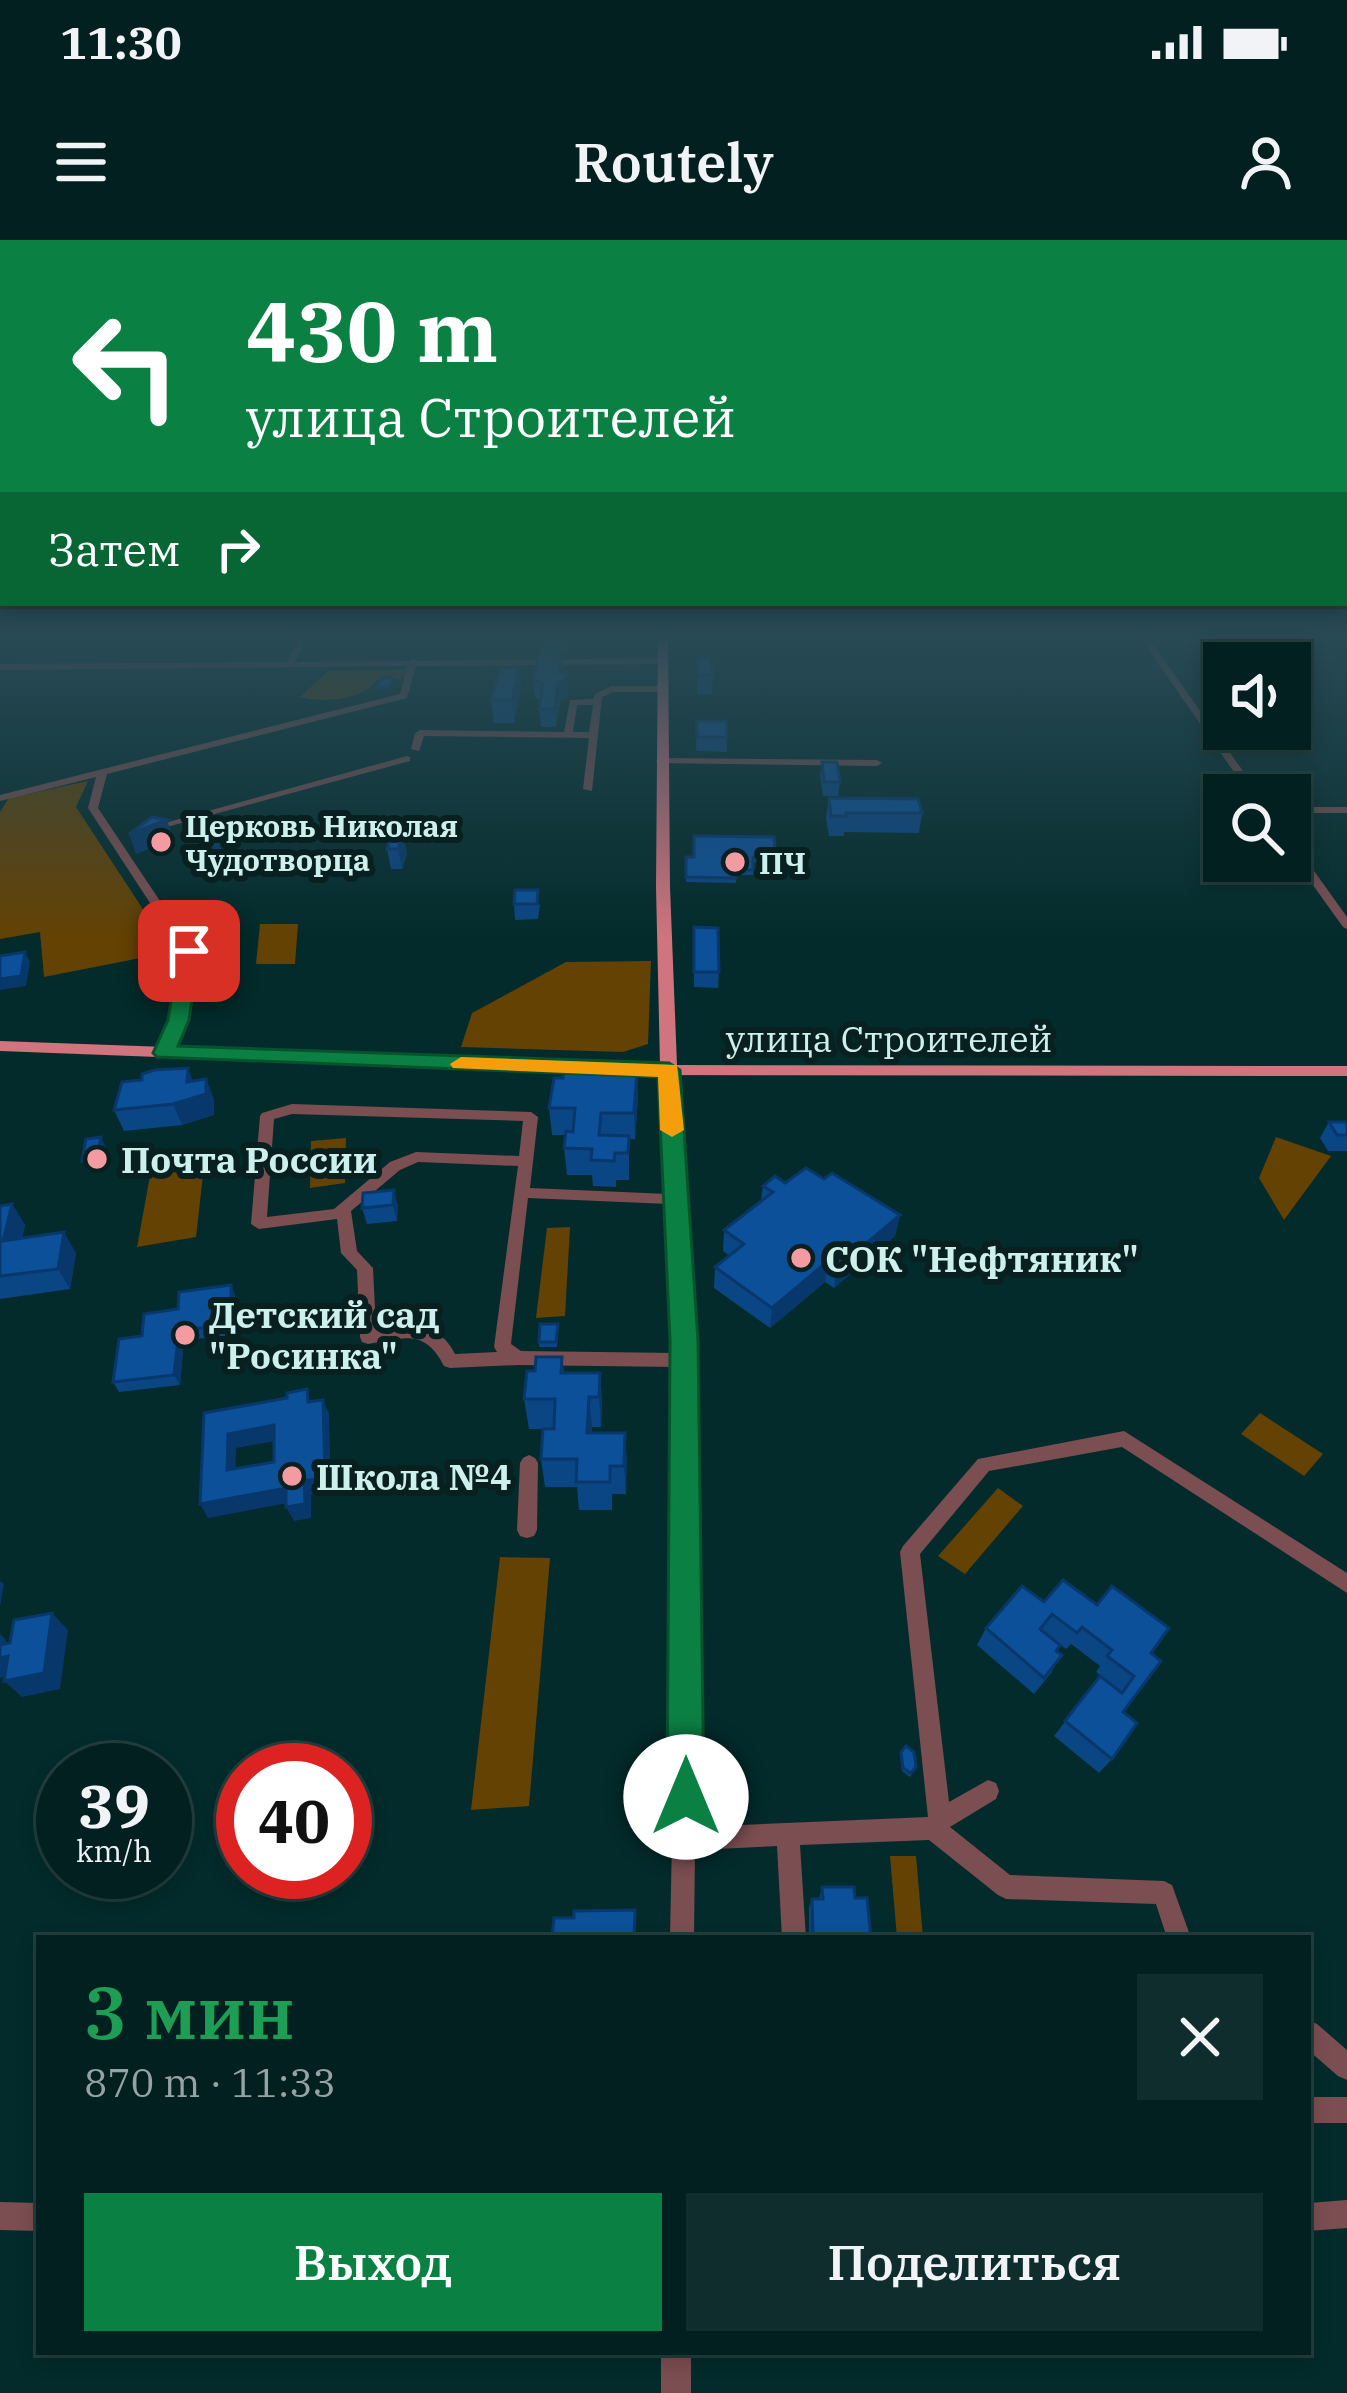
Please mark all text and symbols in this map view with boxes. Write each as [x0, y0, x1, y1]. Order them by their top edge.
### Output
text: 11:30 [60, 13, 182, 71]
text: Routely [573, 127, 774, 197]
icon: menu [48, 129, 114, 195]
icon: person [1233, 129, 1299, 195]
text: 430 m [246, 276, 498, 385]
icon: left [48, 288, 204, 444]
text: улица Строителей [246, 382, 736, 452]
icon: right [205, 516, 271, 582]
text: Затем [48, 520, 181, 578]
map controls [1203, 642, 1311, 882]
button: sound [1203, 642, 1311, 750]
button: search [1203, 774, 1311, 882]
place label: Церковь Николая Чудотворца [185, 806, 458, 879]
marker: Церковь Николая Чудотворца [148, 829, 174, 855]
place label: ПЧ [759, 843, 806, 882]
marker: ПЧ [722, 849, 748, 875]
pin [138, 900, 240, 1002]
icon: arrive [156, 918, 222, 984]
street label: улица Строителей [726, 1015, 1052, 1062]
place label: Почта России [121, 1136, 377, 1183]
marker: Почта России [84, 1146, 110, 1172]
place label: СОК "Нефтяник" [825, 1235, 1139, 1282]
marker: СОК "Нефтяник" [788, 1245, 814, 1271]
place label: Детский сад "Росинка" [209, 1291, 439, 1379]
marker: Детский сад "Росинка" [172, 1322, 198, 1348]
place label: Школа №4 [316, 1453, 511, 1500]
marker: Школа №4 [279, 1463, 305, 1489]
position arrow [623, 1734, 749, 1860]
speed limit sign: 40 [216, 1743, 372, 1899]
text: 39 [78, 1766, 150, 1845]
text: km/h [76, 1831, 152, 1870]
text: 3 мин [84, 1965, 295, 2059]
button: close [1137, 1974, 1263, 2100]
text: 870 m · 11:33 [84, 2057, 336, 2108]
button: Выход [84, 2193, 662, 2331]
button: Поделиться [686, 2193, 1263, 2331]

